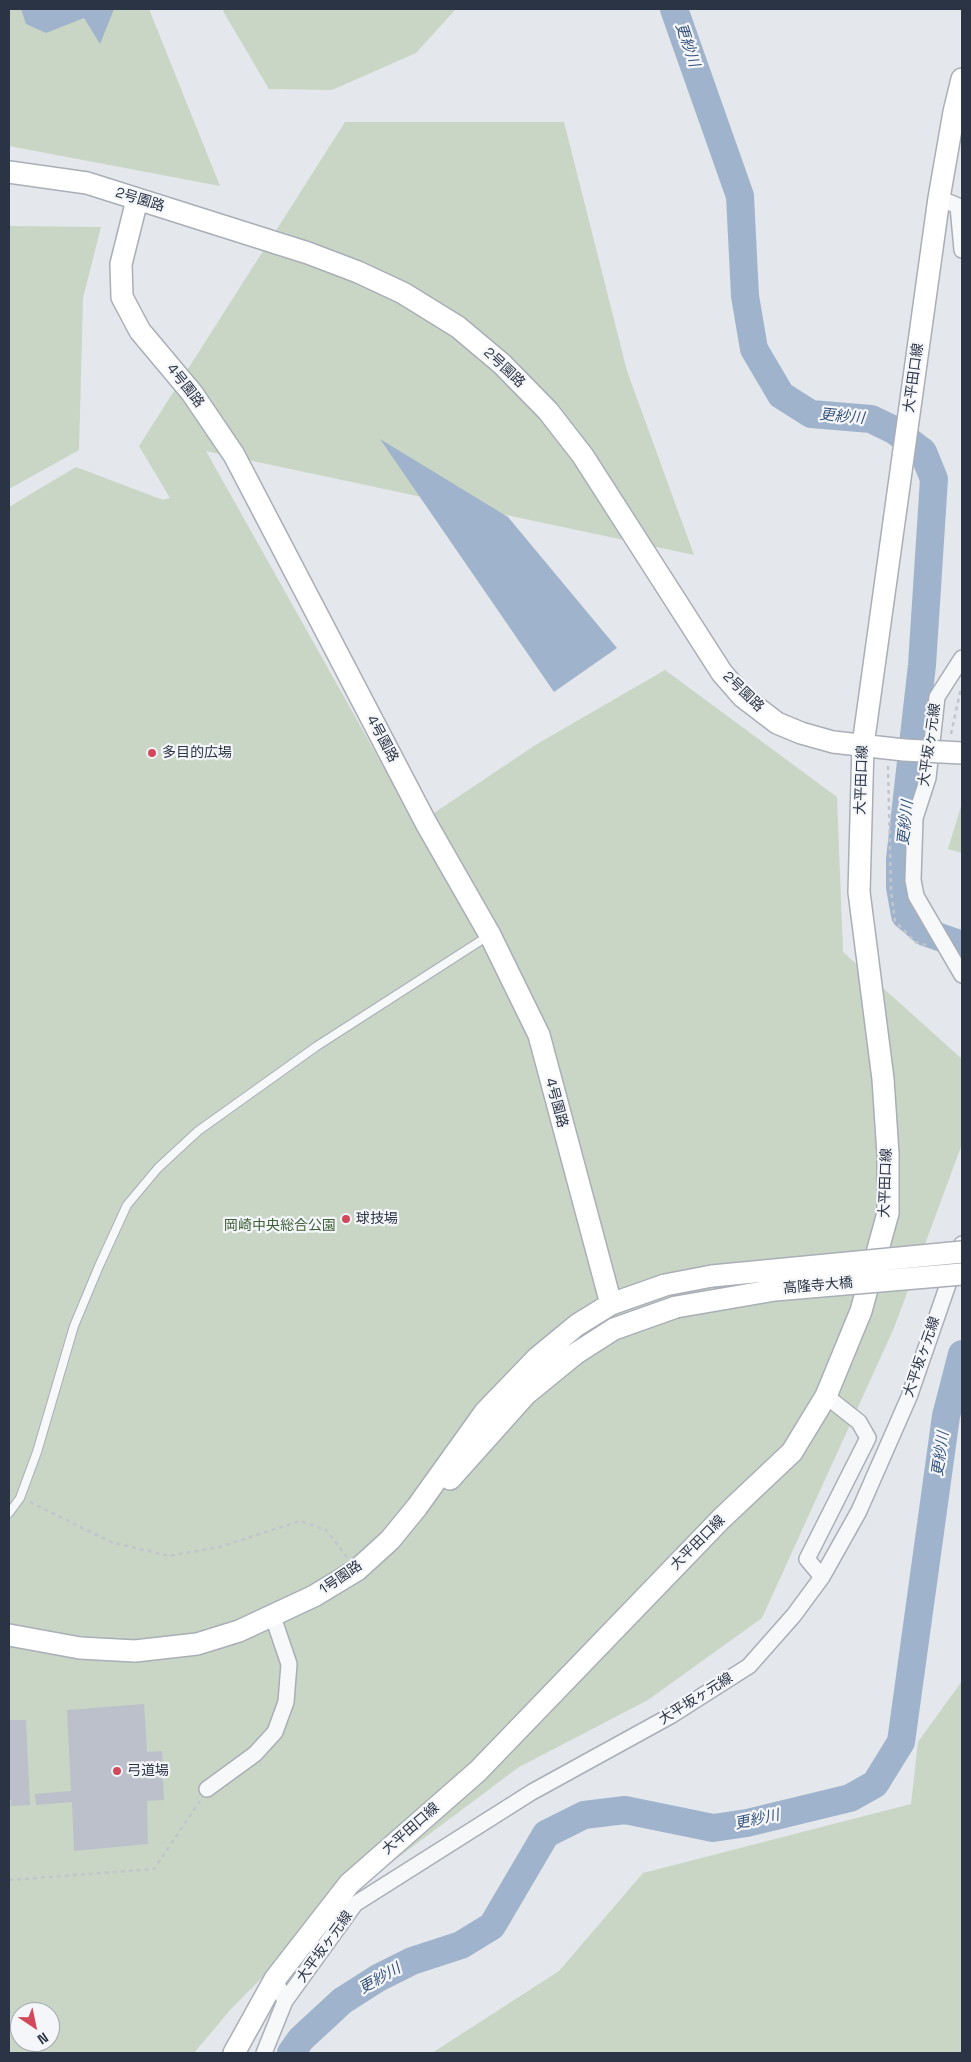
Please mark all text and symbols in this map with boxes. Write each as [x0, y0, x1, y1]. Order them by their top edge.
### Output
water label: 更紗川 [671, 21, 703, 69]
street label: 2号園路 [113, 185, 167, 215]
street label: 大平田口線 [901, 342, 927, 414]
street label: 2号園路 [480, 345, 528, 391]
street label: 4号園路 [163, 361, 207, 411]
water label: 更紗川 [819, 406, 865, 428]
street label: 2号園路 [719, 668, 767, 716]
street label: 大平坂ヶ元線 [916, 702, 944, 788]
street label: 4号園路 [363, 713, 401, 765]
place label: 多目的広場 [162, 745, 232, 761]
street label: 大平田口線 [852, 745, 872, 815]
marker: 多目的広場 [146, 747, 158, 759]
water label: 更紗川 [895, 800, 917, 846]
street label: 4号園路 [541, 1076, 571, 1130]
street label: 大平田口線 [876, 1148, 896, 1218]
place label: 球技場 [356, 1211, 398, 1227]
marker: 球技場 [340, 1213, 352, 1225]
park label: 岡崎中央総合公園 [224, 1218, 336, 1234]
street label: 高隆寺大橋 [782, 1275, 854, 1297]
street label: 大平坂ヶ元線 [900, 1315, 944, 1399]
water label: 更紗川 [929, 1430, 953, 1478]
street label: 大平田口線 [667, 1512, 729, 1574]
street label: 1号園路 [316, 1558, 366, 1598]
street label: 大平坂ヶ元線 [656, 1670, 736, 1728]
place label: 弓道場 [127, 1763, 169, 1779]
marker: 弓道場 [111, 1765, 123, 1777]
street label: 大平田口線 [379, 1800, 443, 1858]
water label: 更紗川 [733, 1807, 781, 1833]
street label: 大平坂ヶ元線 [294, 1908, 356, 1986]
water label: 更紗川 [356, 1960, 404, 1998]
north arrow [10, 2002, 60, 2052]
text: N [34, 2029, 52, 2049]

